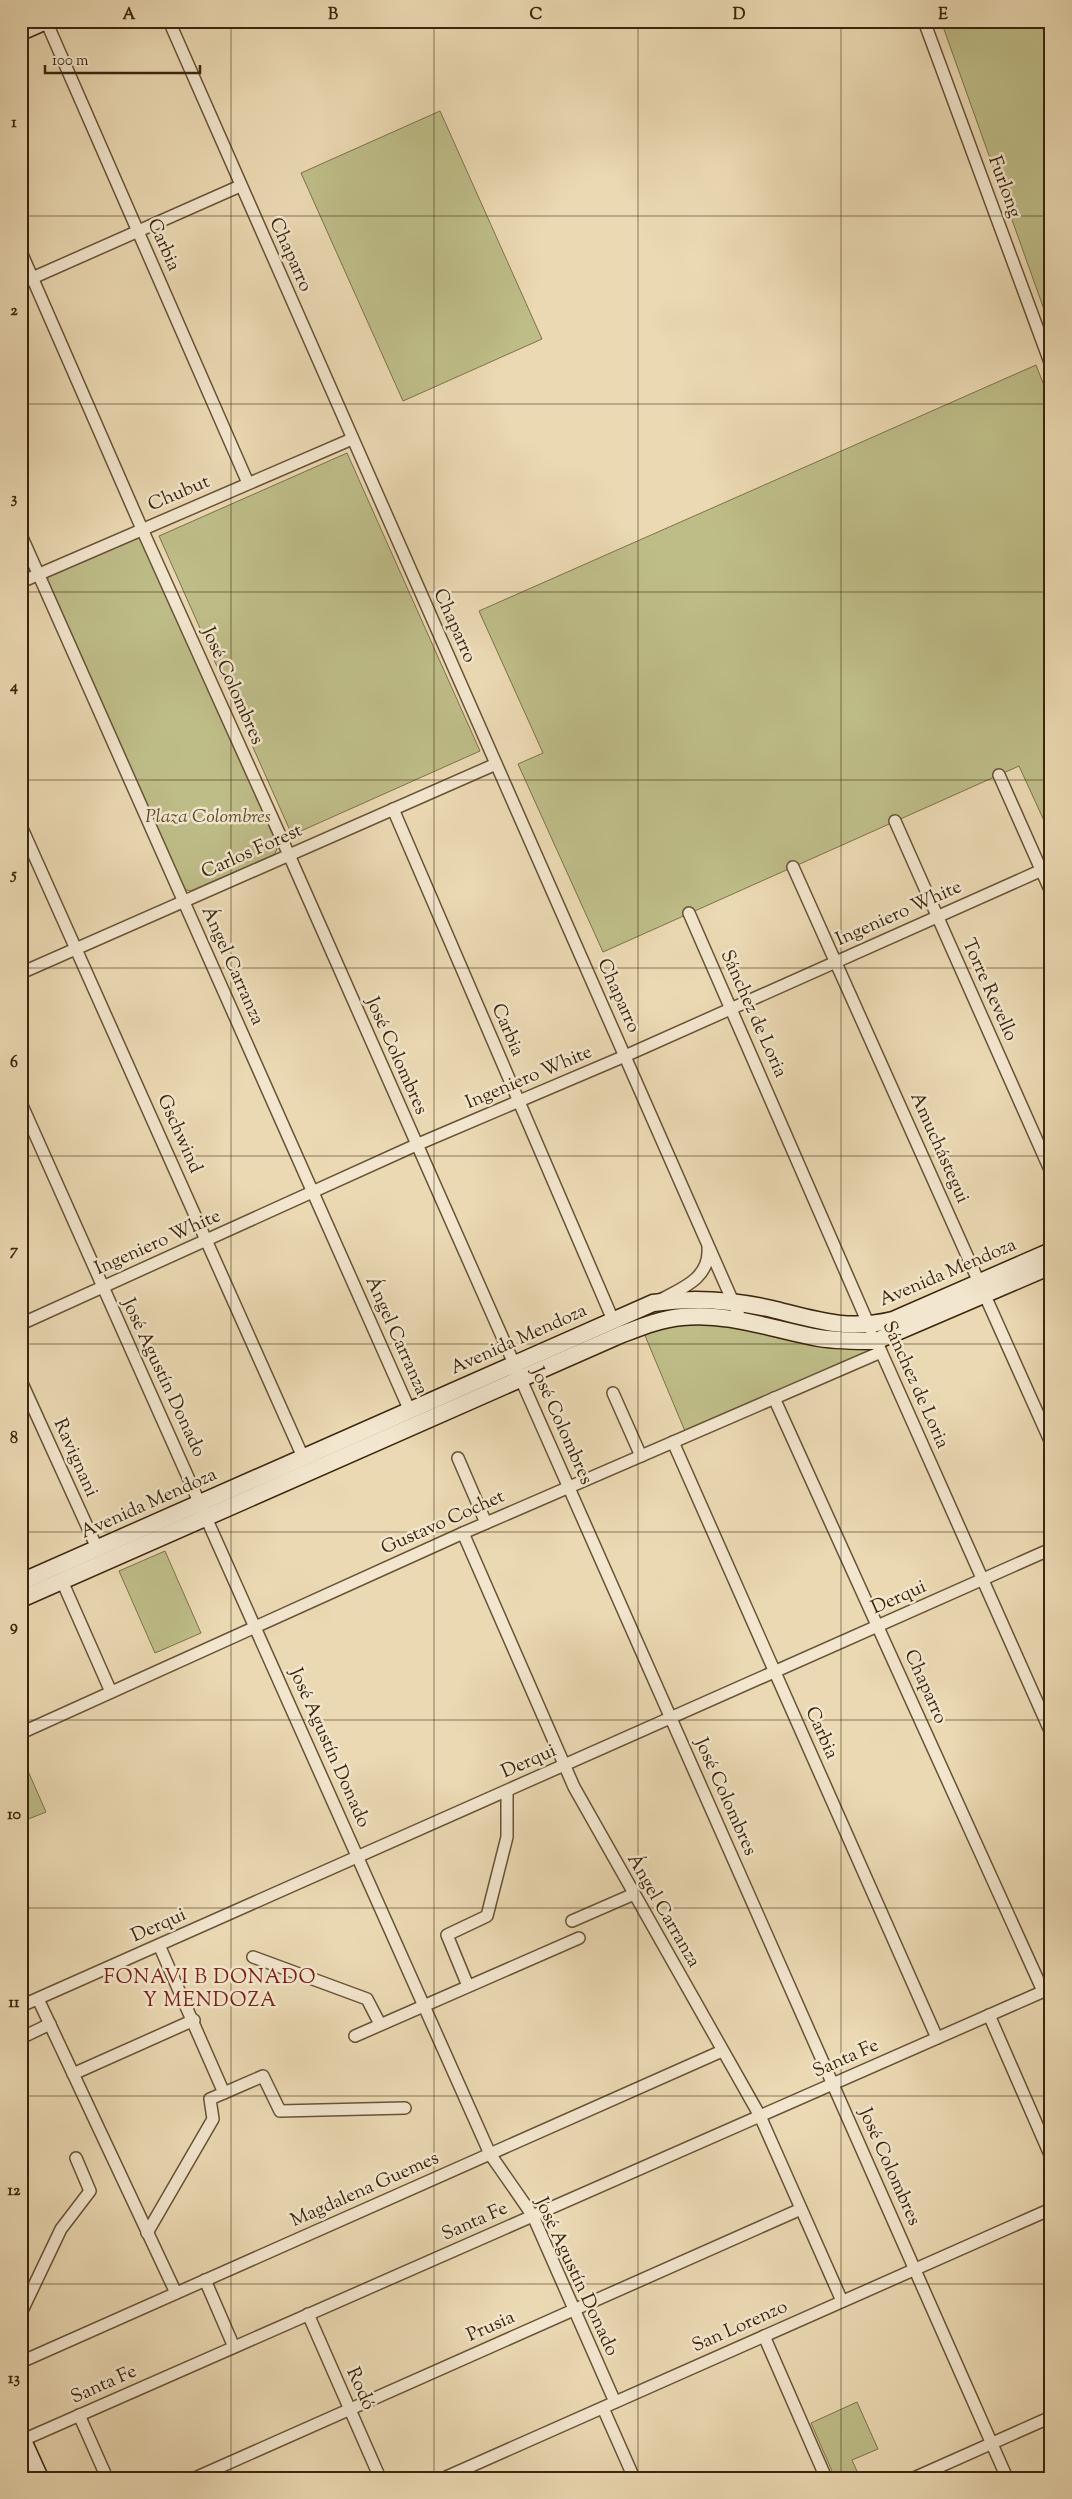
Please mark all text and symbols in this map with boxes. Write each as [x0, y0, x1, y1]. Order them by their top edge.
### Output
text: A [123, 4, 136, 27]
text: B [328, 4, 338, 27]
text: C [530, 4, 543, 27]
text: D [733, 4, 746, 27]
text: E [938, 4, 948, 27]
scale bar [45, 42, 200, 74]
text: 100 m [52, 51, 89, 72]
text: 1 [11, 112, 17, 135]
street label: Furlong [980, 152, 1028, 222]
street label: Carbia [139, 214, 187, 276]
street label: Chaparro [262, 214, 318, 296]
text: 2 [10, 300, 18, 323]
street label: Chubut [144, 469, 215, 519]
text: 3 [11, 488, 18, 511]
street label: Chaparro [426, 585, 482, 667]
street label: José Colombres [194, 622, 270, 749]
text: 4 [9, 676, 18, 699]
park label: Plaza Colombres [145, 804, 271, 831]
street label: Carlos Forest [197, 817, 307, 886]
text: 5 [9, 864, 17, 887]
street label: Ingeniero White [832, 874, 966, 954]
street label: Ángel Carranza [194, 902, 270, 1030]
street label: Torre Revello [954, 934, 1024, 1046]
street label: Sánchez de Loria [713, 946, 793, 1082]
street label: Chaparro [590, 955, 646, 1037]
street label: José Colombres [358, 992, 434, 1119]
street label: Carbia [484, 999, 530, 1061]
street label: Ingeniero White [462, 1039, 597, 1117]
text: 6 [10, 1052, 18, 1075]
street label: Amuchástegui [903, 1088, 975, 1208]
street label: Gschwind [150, 1090, 208, 1178]
street label: Ingeniero White [91, 1203, 225, 1283]
street label: Avenida Mendoza [875, 1232, 1021, 1314]
text: 7 [10, 1240, 19, 1263]
street label: Ángel Carranza [358, 1272, 434, 1400]
street label: José Agustín Donado [114, 1293, 212, 1462]
street label: Avenida Mendoza [447, 1298, 592, 1382]
street label: Sánchez de Loria [875, 1317, 955, 1453]
street label: José Colombres [523, 1362, 599, 1489]
street label: Ravignani [46, 1414, 104, 1502]
text: 8 [10, 1428, 18, 1451]
street label: Avenida Mendoza [77, 1462, 222, 1546]
street label: Gustavo Cochet [377, 1483, 510, 1562]
street label: Derqui [867, 1574, 931, 1622]
text: 9 [10, 1616, 18, 1639]
street label: Chaparro [897, 1646, 953, 1728]
street label: José Agustín Donado [281, 1663, 376, 1832]
street label: Carbia [797, 1702, 845, 1764]
street label: José Colombres [687, 1733, 763, 1860]
street label: Derqui [497, 1738, 561, 1786]
text: 10 [7, 1804, 21, 1827]
street label: Ángel Carranza [619, 1849, 707, 1973]
street label: Derqui [127, 1902, 191, 1950]
district label: FONAVI B DONADO Y MENDOZA [103, 1964, 317, 2016]
text: 11 [9, 1992, 20, 2015]
street label: Santa Fe [809, 2032, 883, 2085]
street label: José Colombres [851, 2103, 927, 2230]
street label: Magdalena Guemes [287, 2145, 443, 2235]
text: 12 [8, 2180, 21, 2203]
street label: José Agustín Donado [527, 2192, 625, 2361]
street label: Santa Fe [438, 2195, 512, 2248]
street label: San Lorenzo [688, 2294, 792, 2360]
street label: Prusia [463, 2304, 520, 2350]
street label: Santa Fe [67, 2358, 141, 2411]
street label: Rodó [339, 2363, 381, 2415]
text: 13 [8, 2368, 20, 2391]

